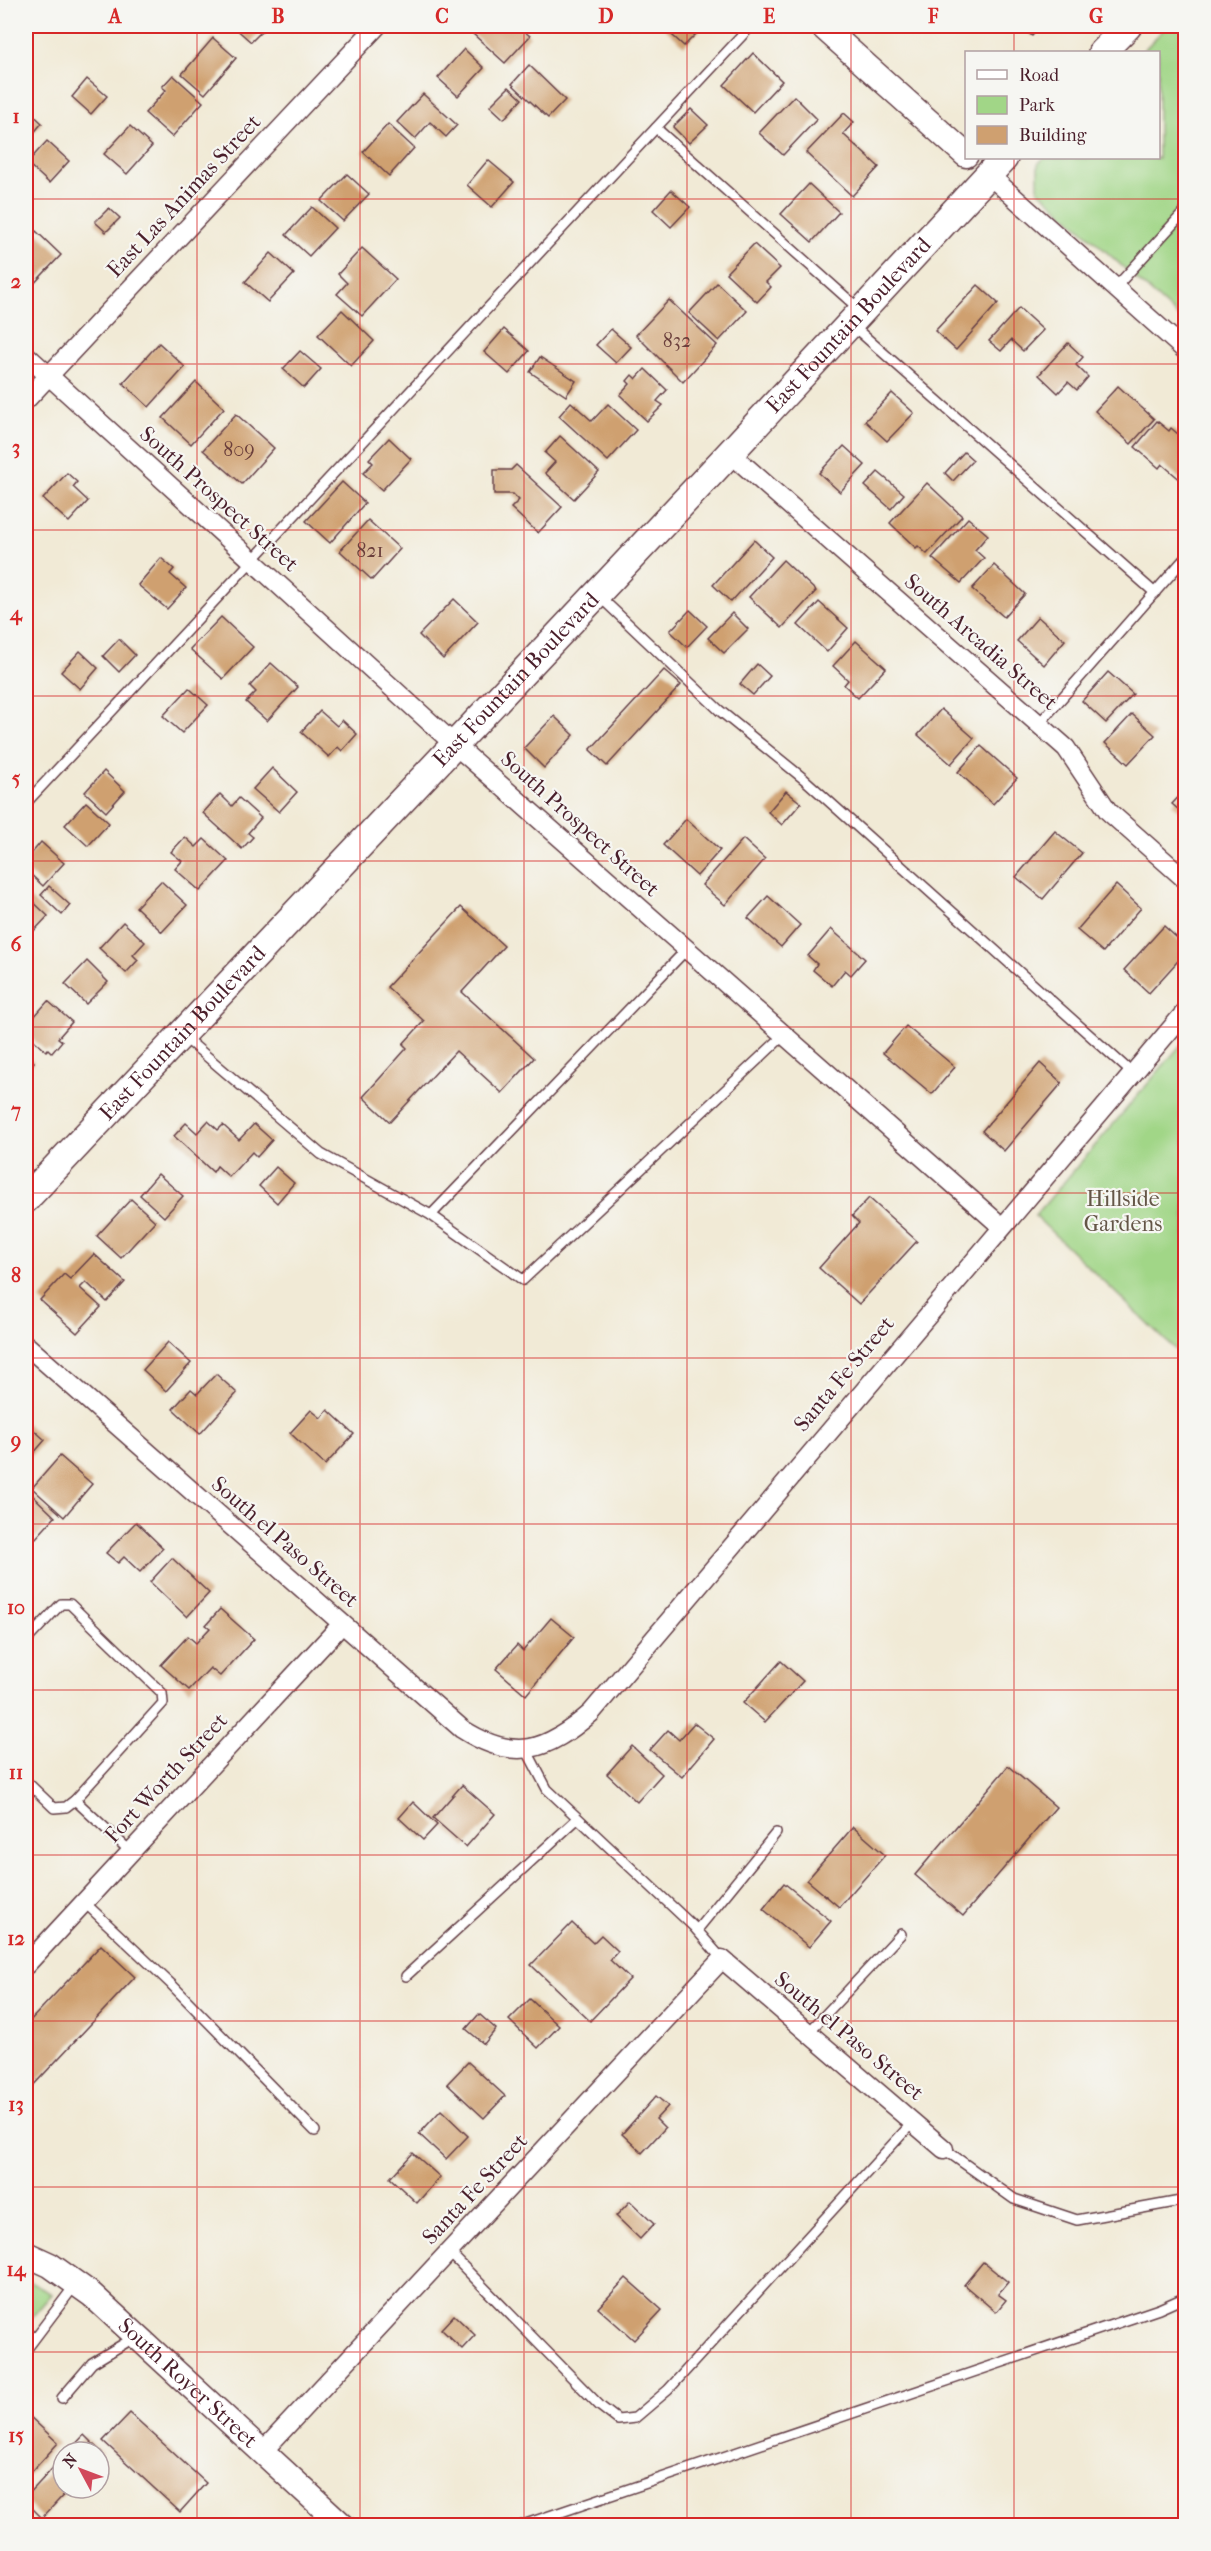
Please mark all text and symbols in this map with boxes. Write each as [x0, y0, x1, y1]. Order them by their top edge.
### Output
text: A [107, 5, 123, 28]
text: B [271, 5, 285, 28]
text: C [435, 5, 449, 28]
text: D [598, 5, 614, 28]
text: E [763, 5, 775, 28]
text: F [927, 5, 939, 28]
text: G [1089, 5, 1103, 28]
legend [965, 51, 1160, 159]
text: Road [1019, 65, 1059, 86]
text: Park [1019, 95, 1056, 116]
text: 1 [12, 105, 20, 128]
street label: East Las Animas Street [102, 109, 266, 283]
text: Building [1019, 125, 1087, 146]
street label: East Fountain Boulevard [761, 231, 937, 419]
text: 2 [11, 270, 21, 293]
house number: 832 [663, 329, 691, 352]
street label: South Prospect Street [134, 421, 304, 577]
text: 3 [12, 436, 20, 459]
house number: 809 [223, 438, 255, 461]
house number: 821 [356, 539, 384, 562]
street label: South Arcadia Street [899, 568, 1063, 716]
street label: East Fountain Boulevard [427, 586, 605, 772]
text: 4 [9, 602, 23, 626]
street label: South Prospect Street [495, 746, 665, 902]
text: 5 [12, 767, 21, 790]
text: 6 [11, 933, 23, 956]
street label: East Fountain Boulevard [94, 940, 272, 1126]
text: 7 [10, 1099, 21, 1122]
park label: Hillside Gardens [1084, 1186, 1162, 1237]
text: 8 [11, 1264, 21, 1287]
street label: Santa Fe Street [788, 1311, 900, 1437]
text: 9 [10, 1430, 21, 1453]
street label: South el Paso Street [206, 1471, 364, 1613]
text: 10 [7, 1596, 25, 1619]
street label: Fort Worth Street [99, 1707, 233, 1848]
text: 11 [9, 1761, 23, 1784]
text: 12 [7, 1927, 25, 1950]
street label: South el Paso Street [769, 1966, 929, 2106]
text: 13 [8, 2093, 24, 2116]
street label: Santa Fe Street [417, 2128, 533, 2250]
text: 14 [7, 2258, 27, 2282]
street label: South Royer Street [113, 2312, 263, 2454]
text: 15 [8, 2424, 24, 2447]
north arrow [51, 2440, 111, 2500]
text: N [59, 2449, 82, 2471]

